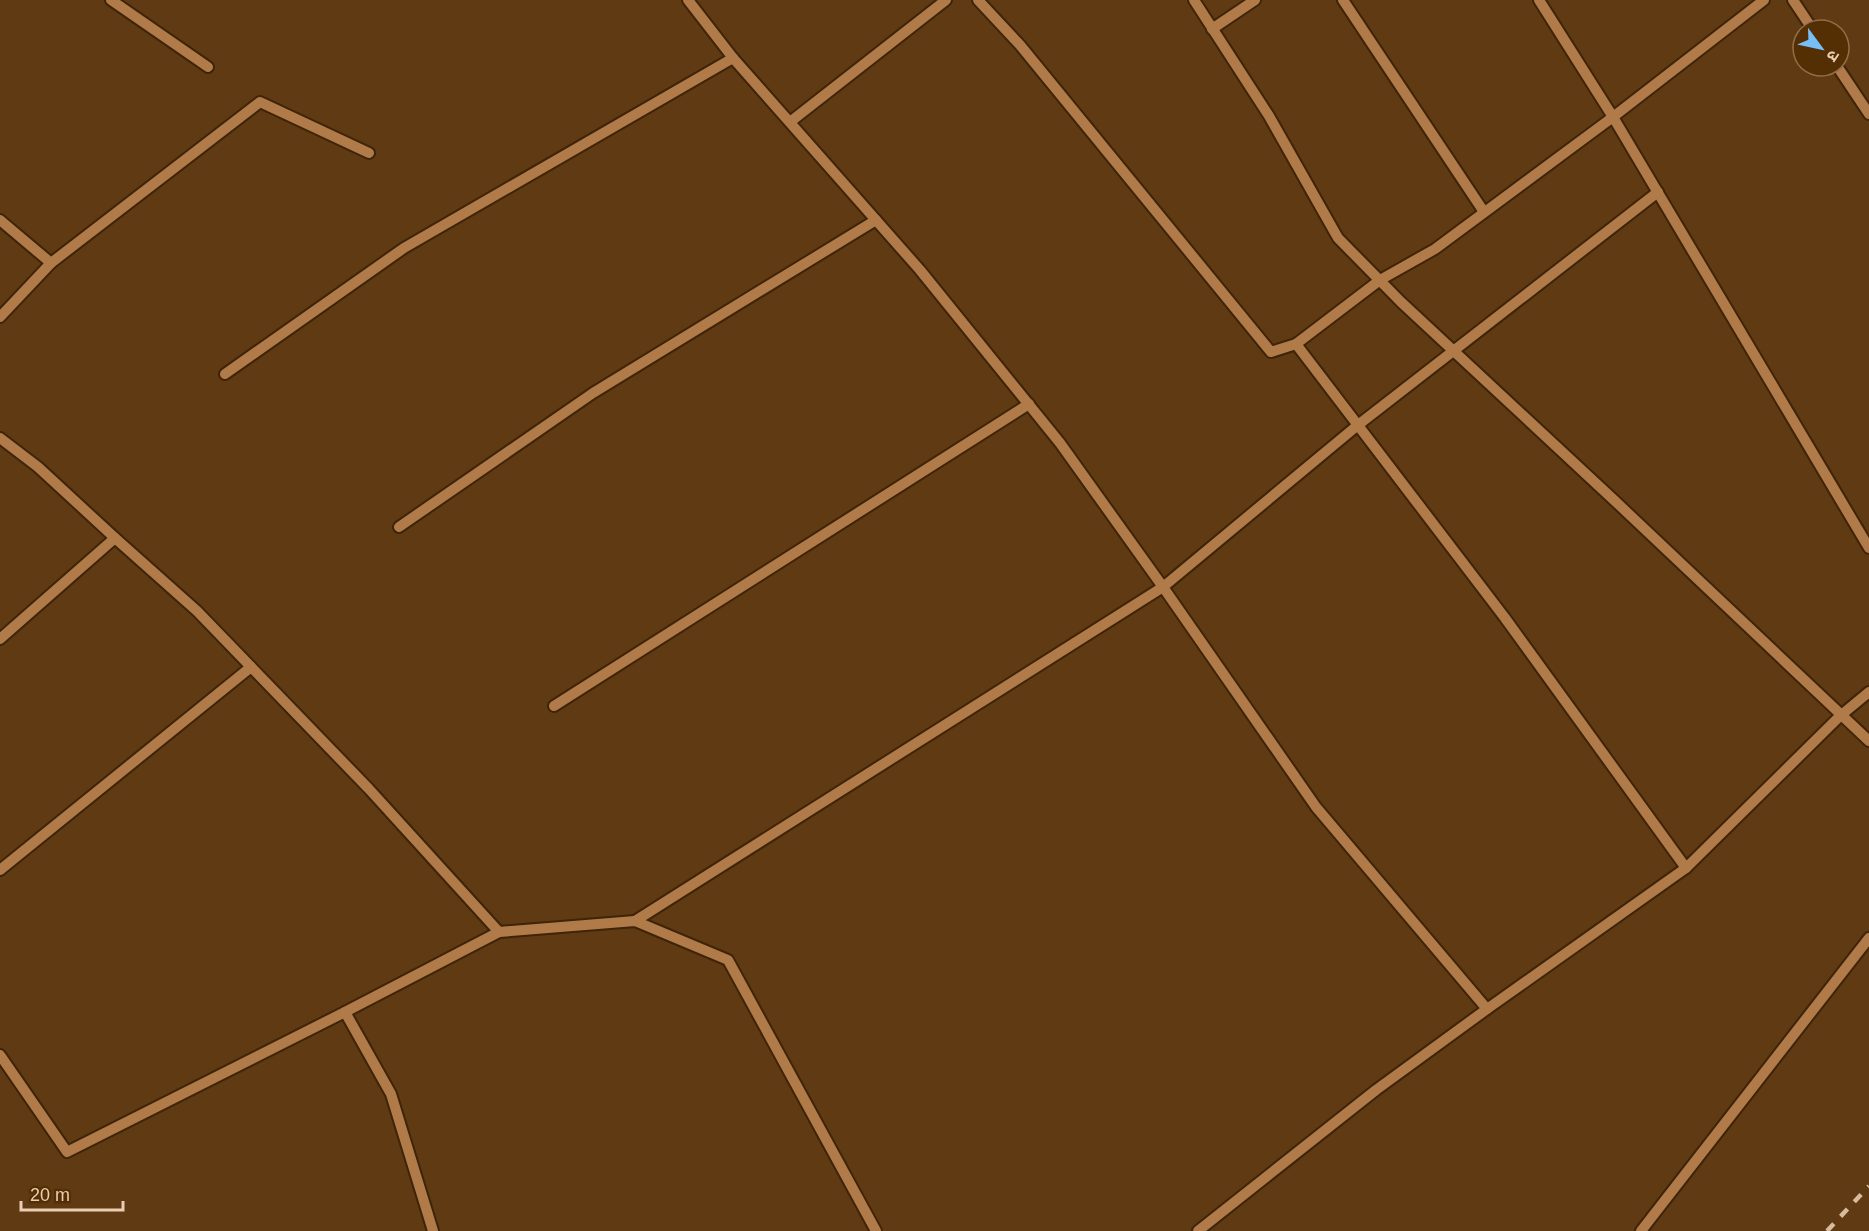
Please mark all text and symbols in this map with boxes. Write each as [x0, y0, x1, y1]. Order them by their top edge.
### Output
north arrow [1791, 18, 1851, 78]
text: उ [1823, 47, 1843, 65]
scale bar [21, 1174, 123, 1212]
text: 20 m [30, 1185, 70, 1205]

